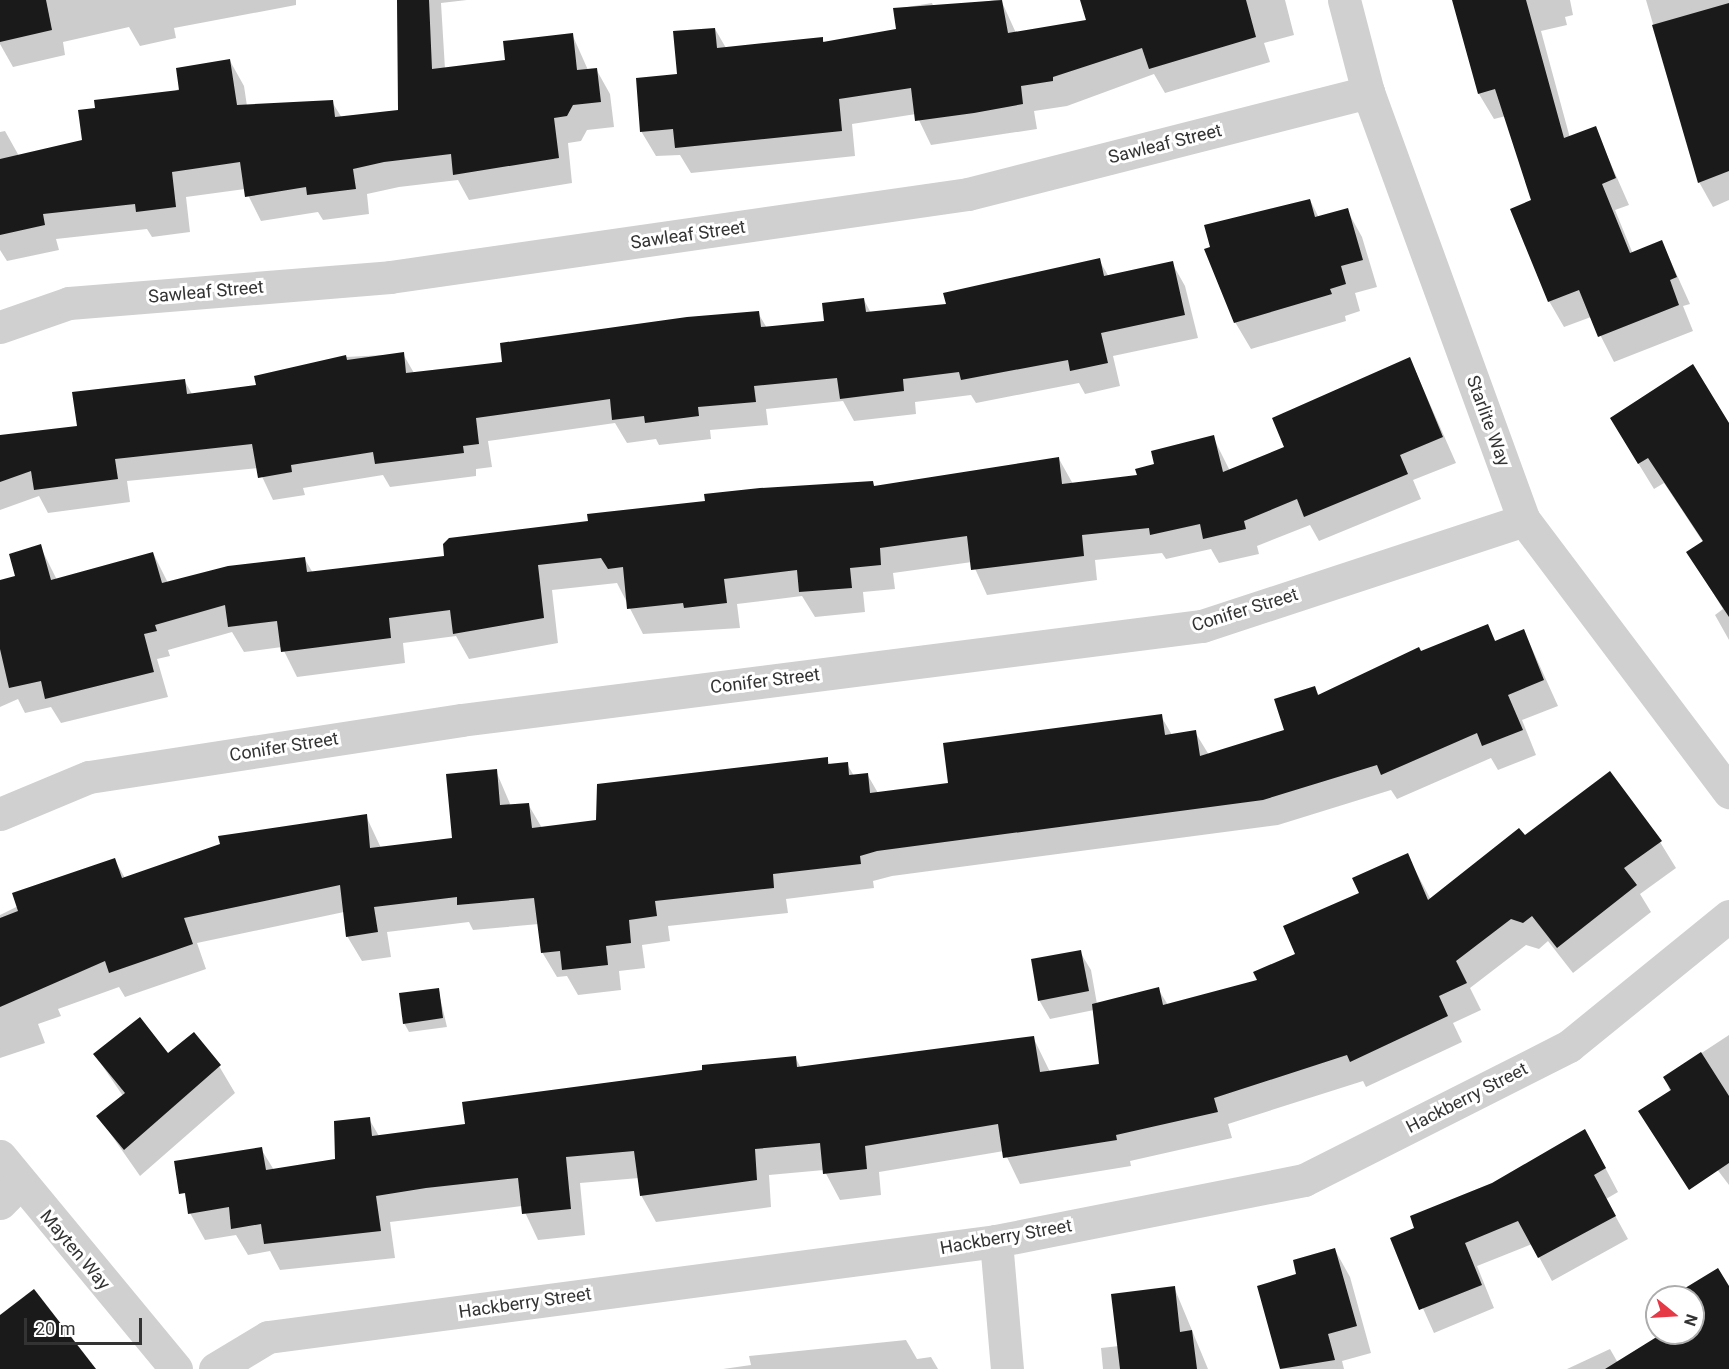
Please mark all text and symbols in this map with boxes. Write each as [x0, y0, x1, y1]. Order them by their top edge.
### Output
street label: Sawleaf Street [1106, 119, 1224, 169]
street label: Sawleaf Street [629, 216, 747, 254]
street label: Sawleaf Street [147, 276, 265, 308]
street label: Starlite Way [1462, 373, 1514, 469]
street label: Conifer Street [1189, 584, 1301, 636]
street label: Conifer Street [709, 664, 821, 698]
street label: Conifer Street [228, 728, 340, 766]
street label: Hackberry Street [1403, 1058, 1531, 1138]
street label: Mayten Way [35, 1206, 115, 1294]
street label: Hackberry Street [938, 1215, 1074, 1259]
street label: Hackberry Street [457, 1283, 593, 1323]
north arrow [1645, 1285, 1705, 1345]
scale bar [27, 1306, 146, 1344]
text: N [1680, 1312, 1701, 1328]
text: 20 m [35, 1318, 75, 1339]

